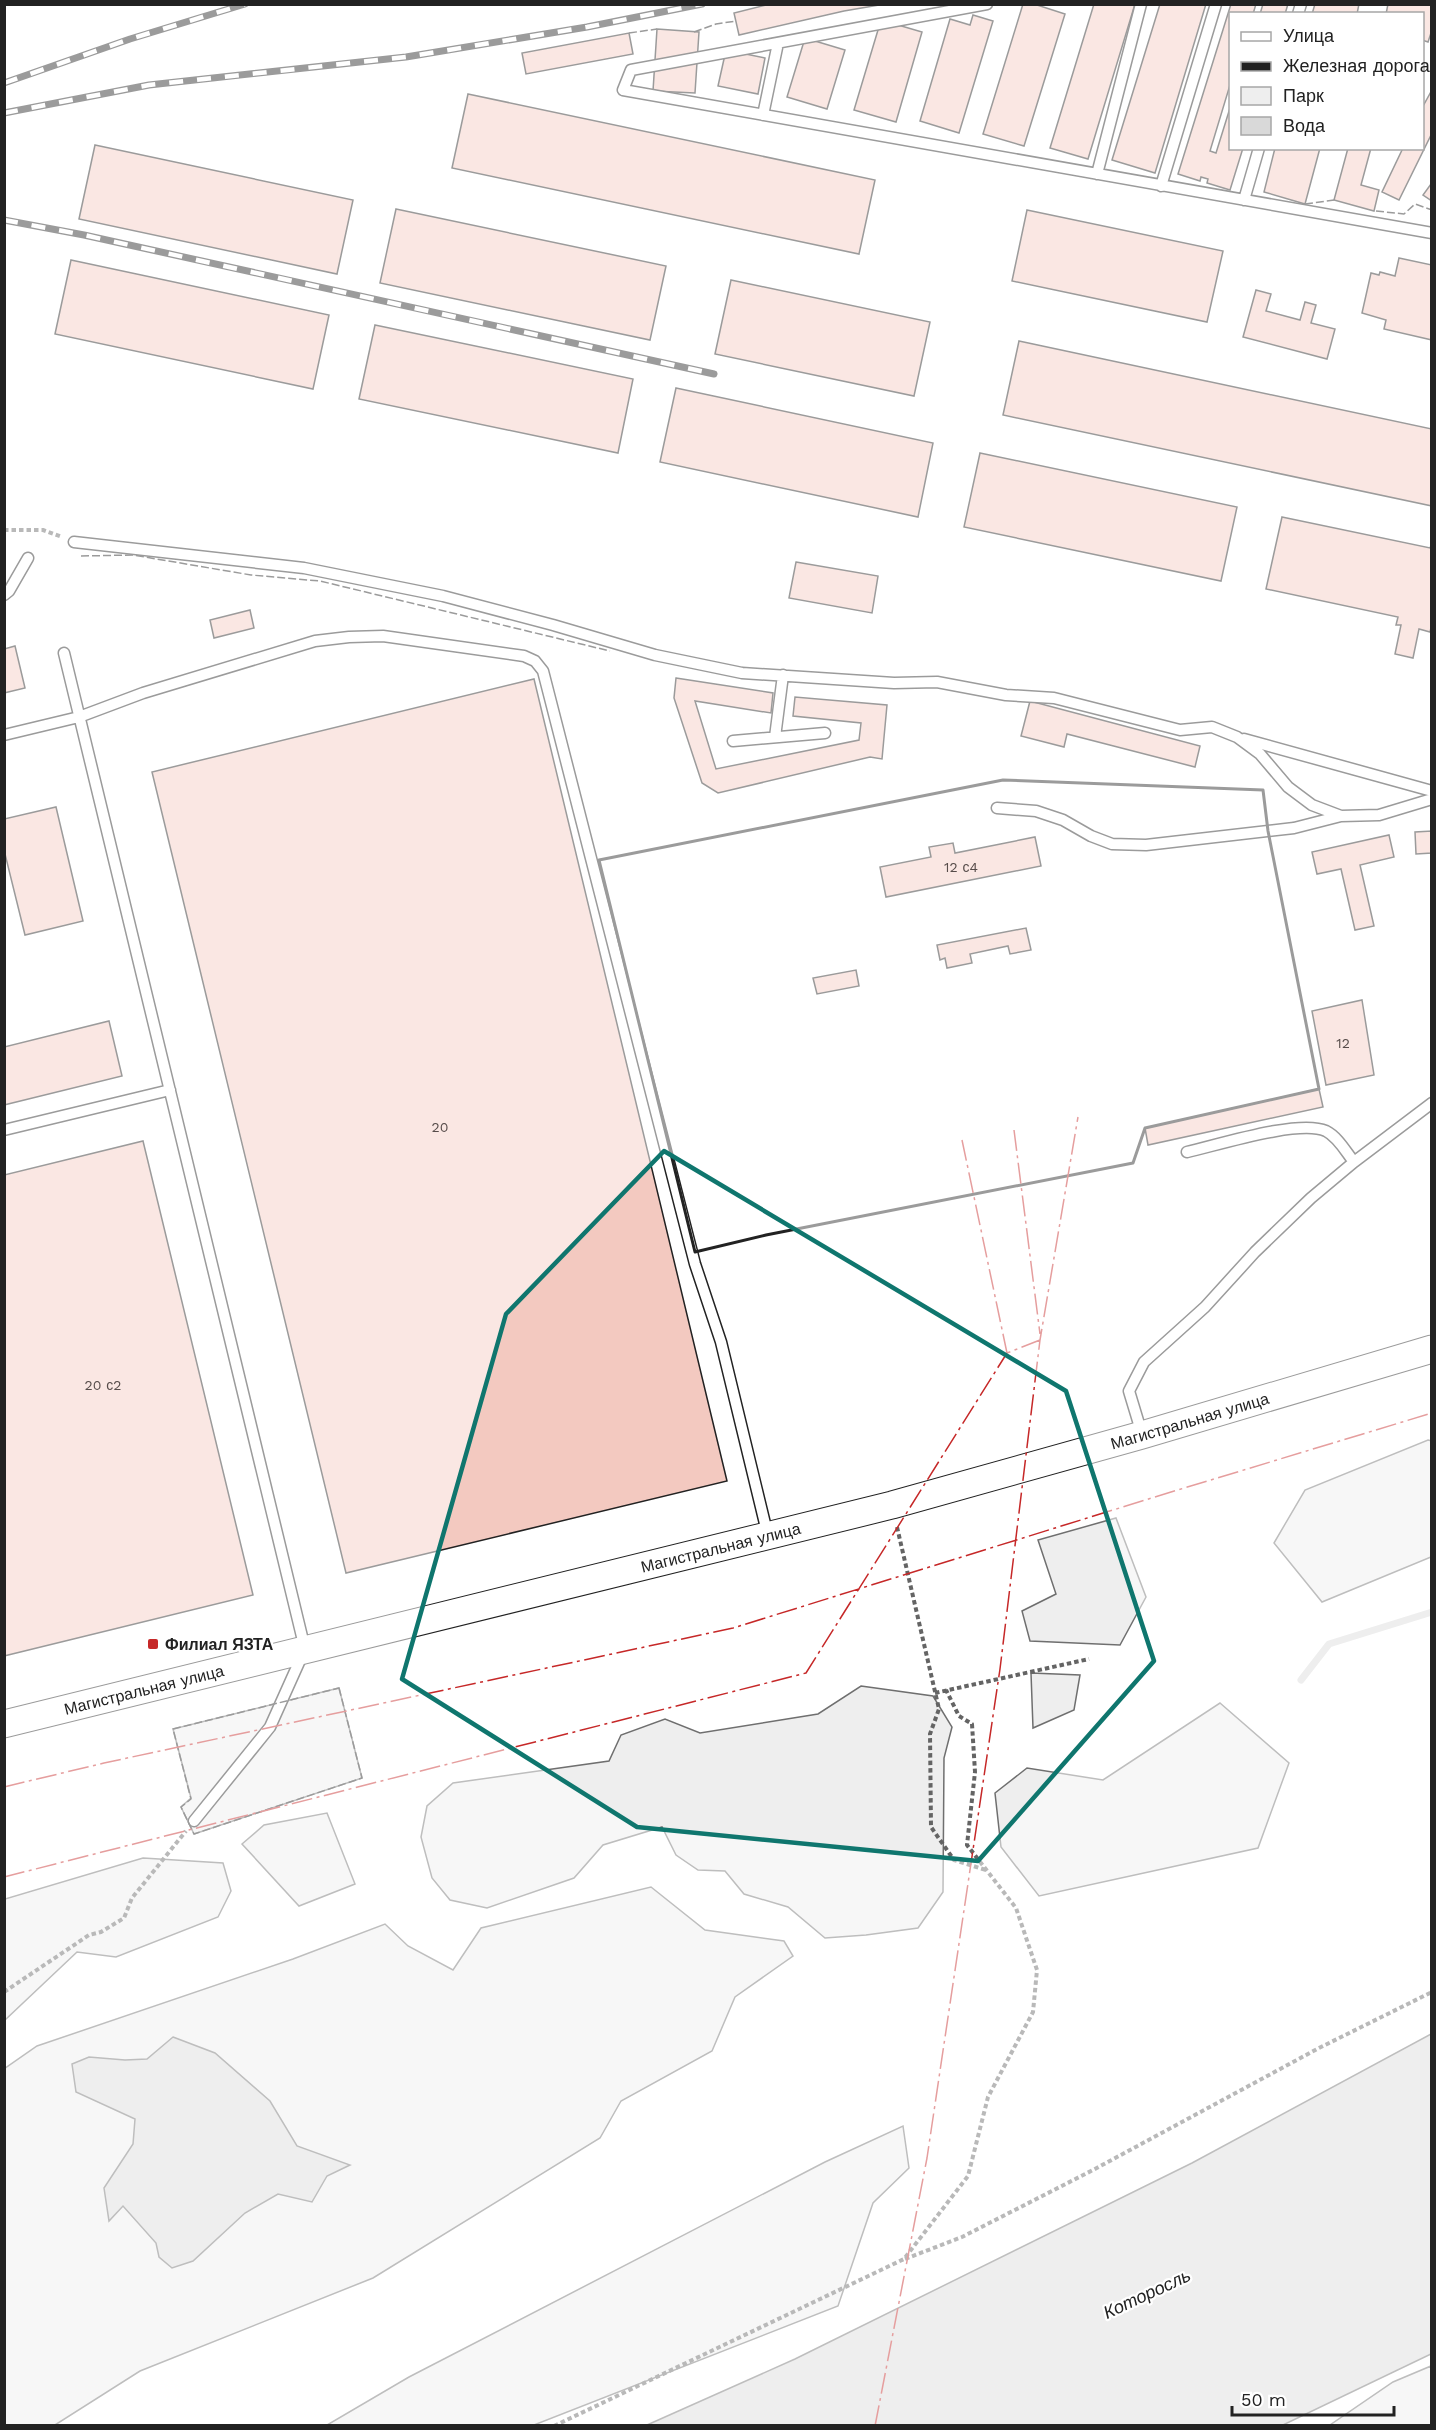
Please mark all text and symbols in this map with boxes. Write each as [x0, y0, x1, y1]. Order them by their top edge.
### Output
legend [1229, 12, 1424, 150]
text: Улица [1283, 25, 1335, 46]
text: Железная дорога [1283, 55, 1431, 76]
text: Парк [1283, 85, 1324, 106]
text: Вода [1283, 115, 1326, 136]
house number: 12 с4 [944, 859, 978, 875]
house number: 12 [1336, 1035, 1350, 1051]
house number: 20 [432, 1119, 448, 1135]
house number: 20 с2 [85, 1377, 121, 1393]
street label: Магистральная улица [1109, 1389, 1271, 1453]
street label: Магистральная улица [639, 1519, 803, 1577]
place label: Филиал ЯЗТА [165, 1635, 274, 1654]
marker: Филиал ЯЗТА [146, 1637, 160, 1651]
street label: Магистральная улица [62, 1661, 226, 1719]
water label: Которосль [1100, 2264, 1194, 2323]
scale bar [1232, 2379, 1394, 2417]
text: 50 m [1241, 2389, 1286, 2410]

